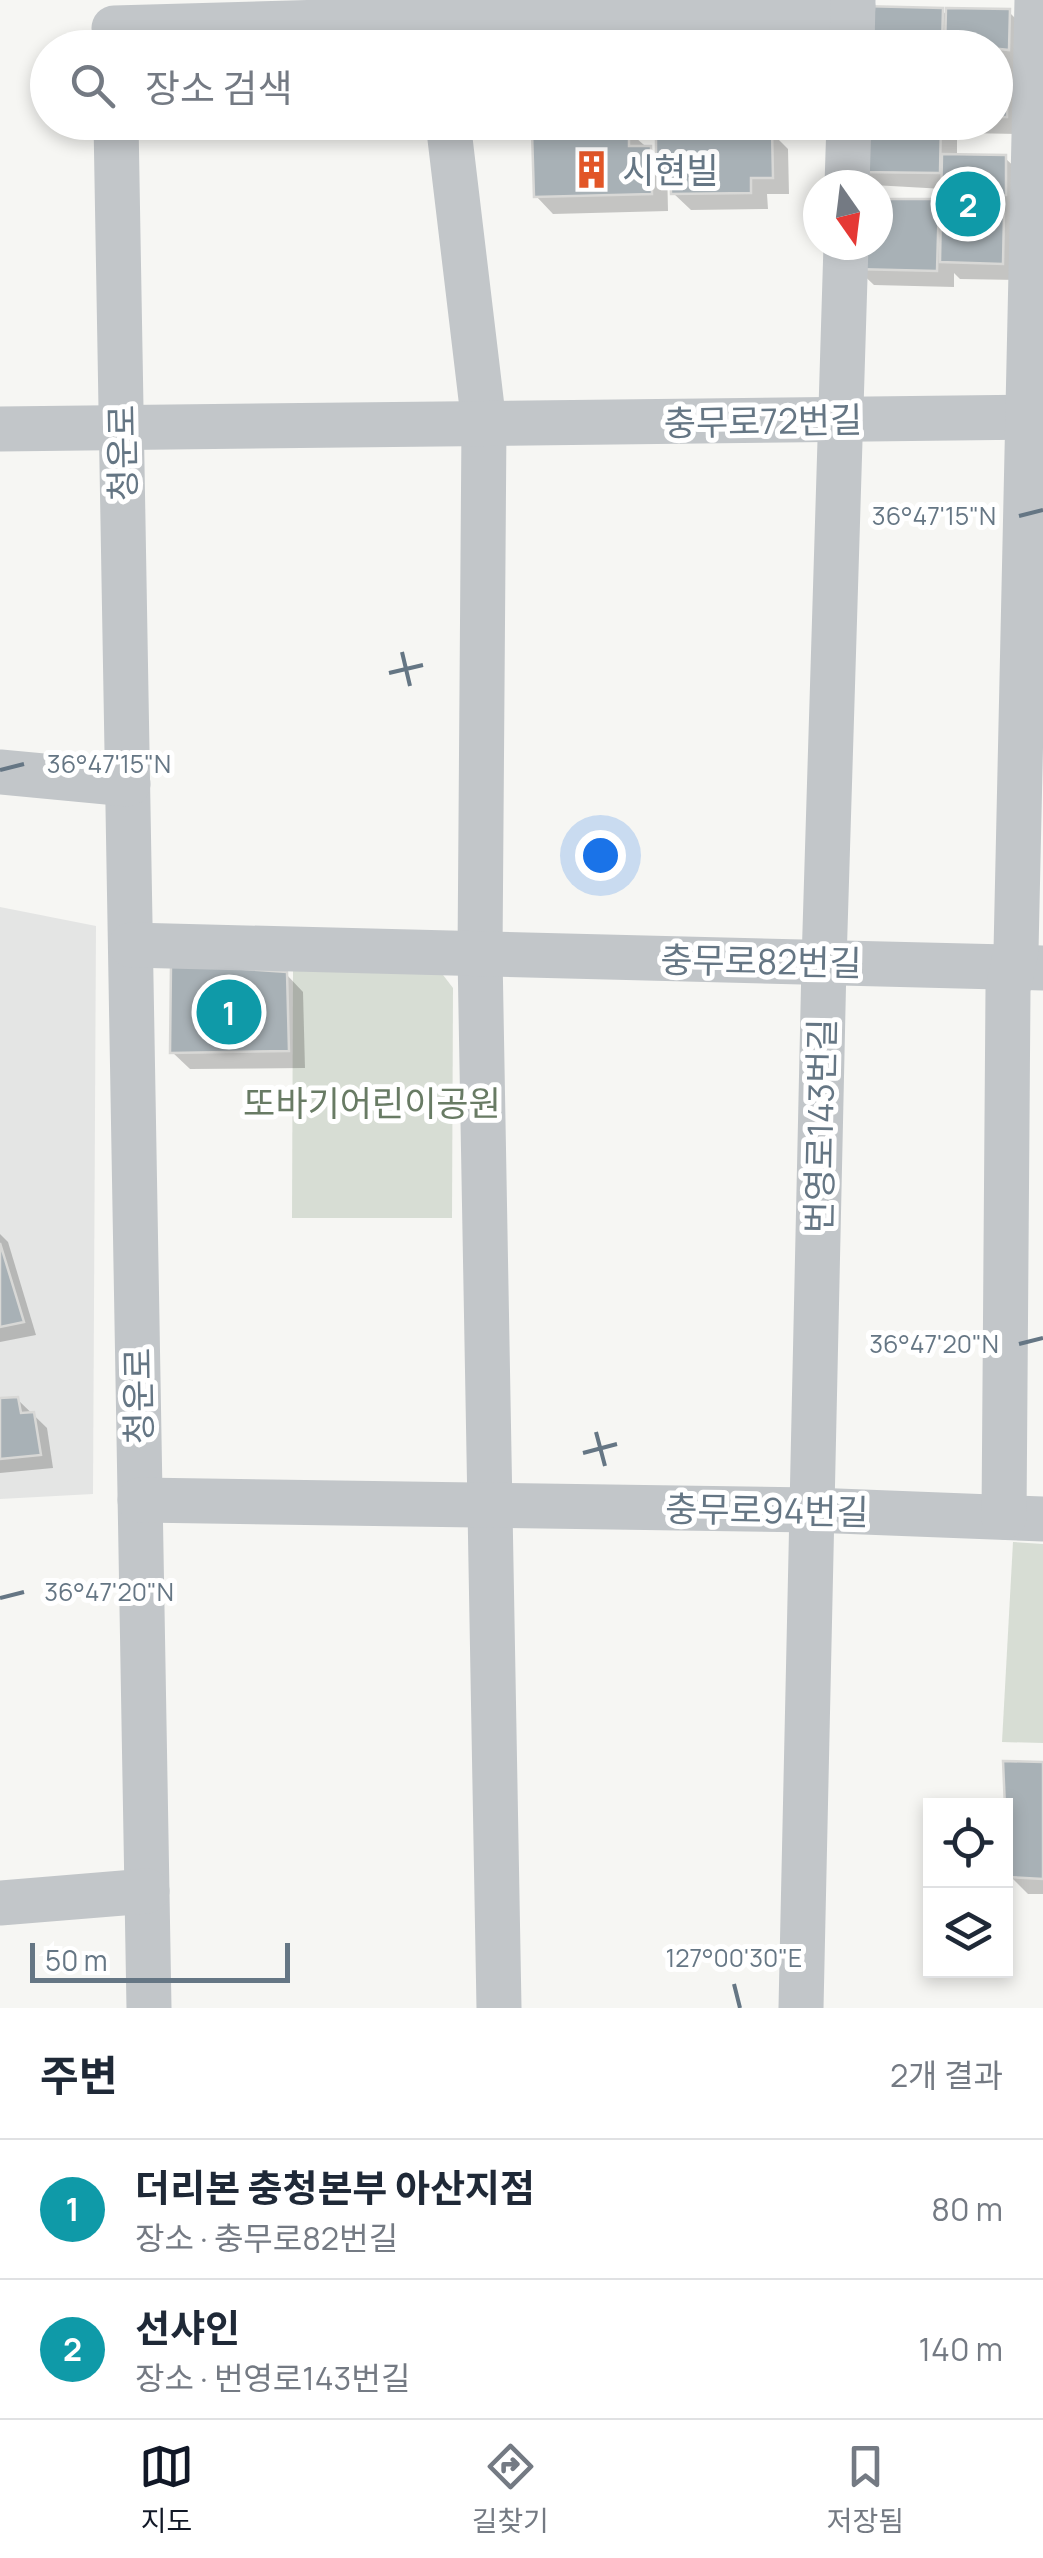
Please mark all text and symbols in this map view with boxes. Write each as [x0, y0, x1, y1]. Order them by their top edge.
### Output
search box [30, 30, 1013, 140]
icon: search [65, 58, 120, 113]
text: 장소 검색 [145, 61, 292, 113]
place label: 시현빌 [622, 146, 719, 194]
building icon: 시현빌 [571, 149, 613, 191]
pin: 2 [936, 166, 1000, 242]
north arrow [803, 170, 893, 260]
street label: 충무로72번길 [663, 395, 863, 447]
street label: 청운로 [97, 404, 147, 502]
text: 36°47'15"N [872, 498, 996, 533]
text: 36°47'15"N [47, 746, 171, 781]
your location [575, 830, 626, 881]
street label: 충무로82번길 [660, 935, 862, 987]
pin: 1 [196, 974, 262, 1050]
street label: 번영로143번길 [794, 1018, 846, 1234]
park label: 또바기어린이공원 [243, 1079, 501, 1127]
text: 36°47'20"N [869, 1326, 999, 1361]
street label: 청운로 [113, 1347, 163, 1445]
street label: 충무로94번길 [665, 1484, 869, 1536]
text: 36°47'20"N [44, 1574, 174, 1609]
map controls [923, 1798, 1013, 1978]
button: locate [923, 1798, 1013, 1888]
button: layers [923, 1888, 1013, 1978]
scale bar [30, 1938, 290, 1982]
text: 127°00'30"E [666, 1940, 802, 1975]
text: 50 m [45, 1941, 108, 1979]
text: 주변 [40, 2046, 117, 2104]
text: 2개 결과 [890, 2053, 1003, 2097]
text: 더리본 충청본부 아산지점 [135, 2161, 535, 2213]
text: 1 [65, 2187, 80, 2231]
text: 80 m [931, 2187, 1003, 2231]
text: 장소 · 충무로82번길 [135, 2216, 398, 2260]
text: 선샤인 [135, 2301, 240, 2353]
text: 2 [63, 2327, 82, 2371]
text: 140 m [919, 2327, 1003, 2371]
text: 장소 · 번영로143번길 [135, 2356, 410, 2400]
tab: 지도 [139, 2439, 194, 2539]
tab: 길찾기 [472, 2439, 549, 2539]
tab: 저장됨 [827, 2439, 904, 2539]

